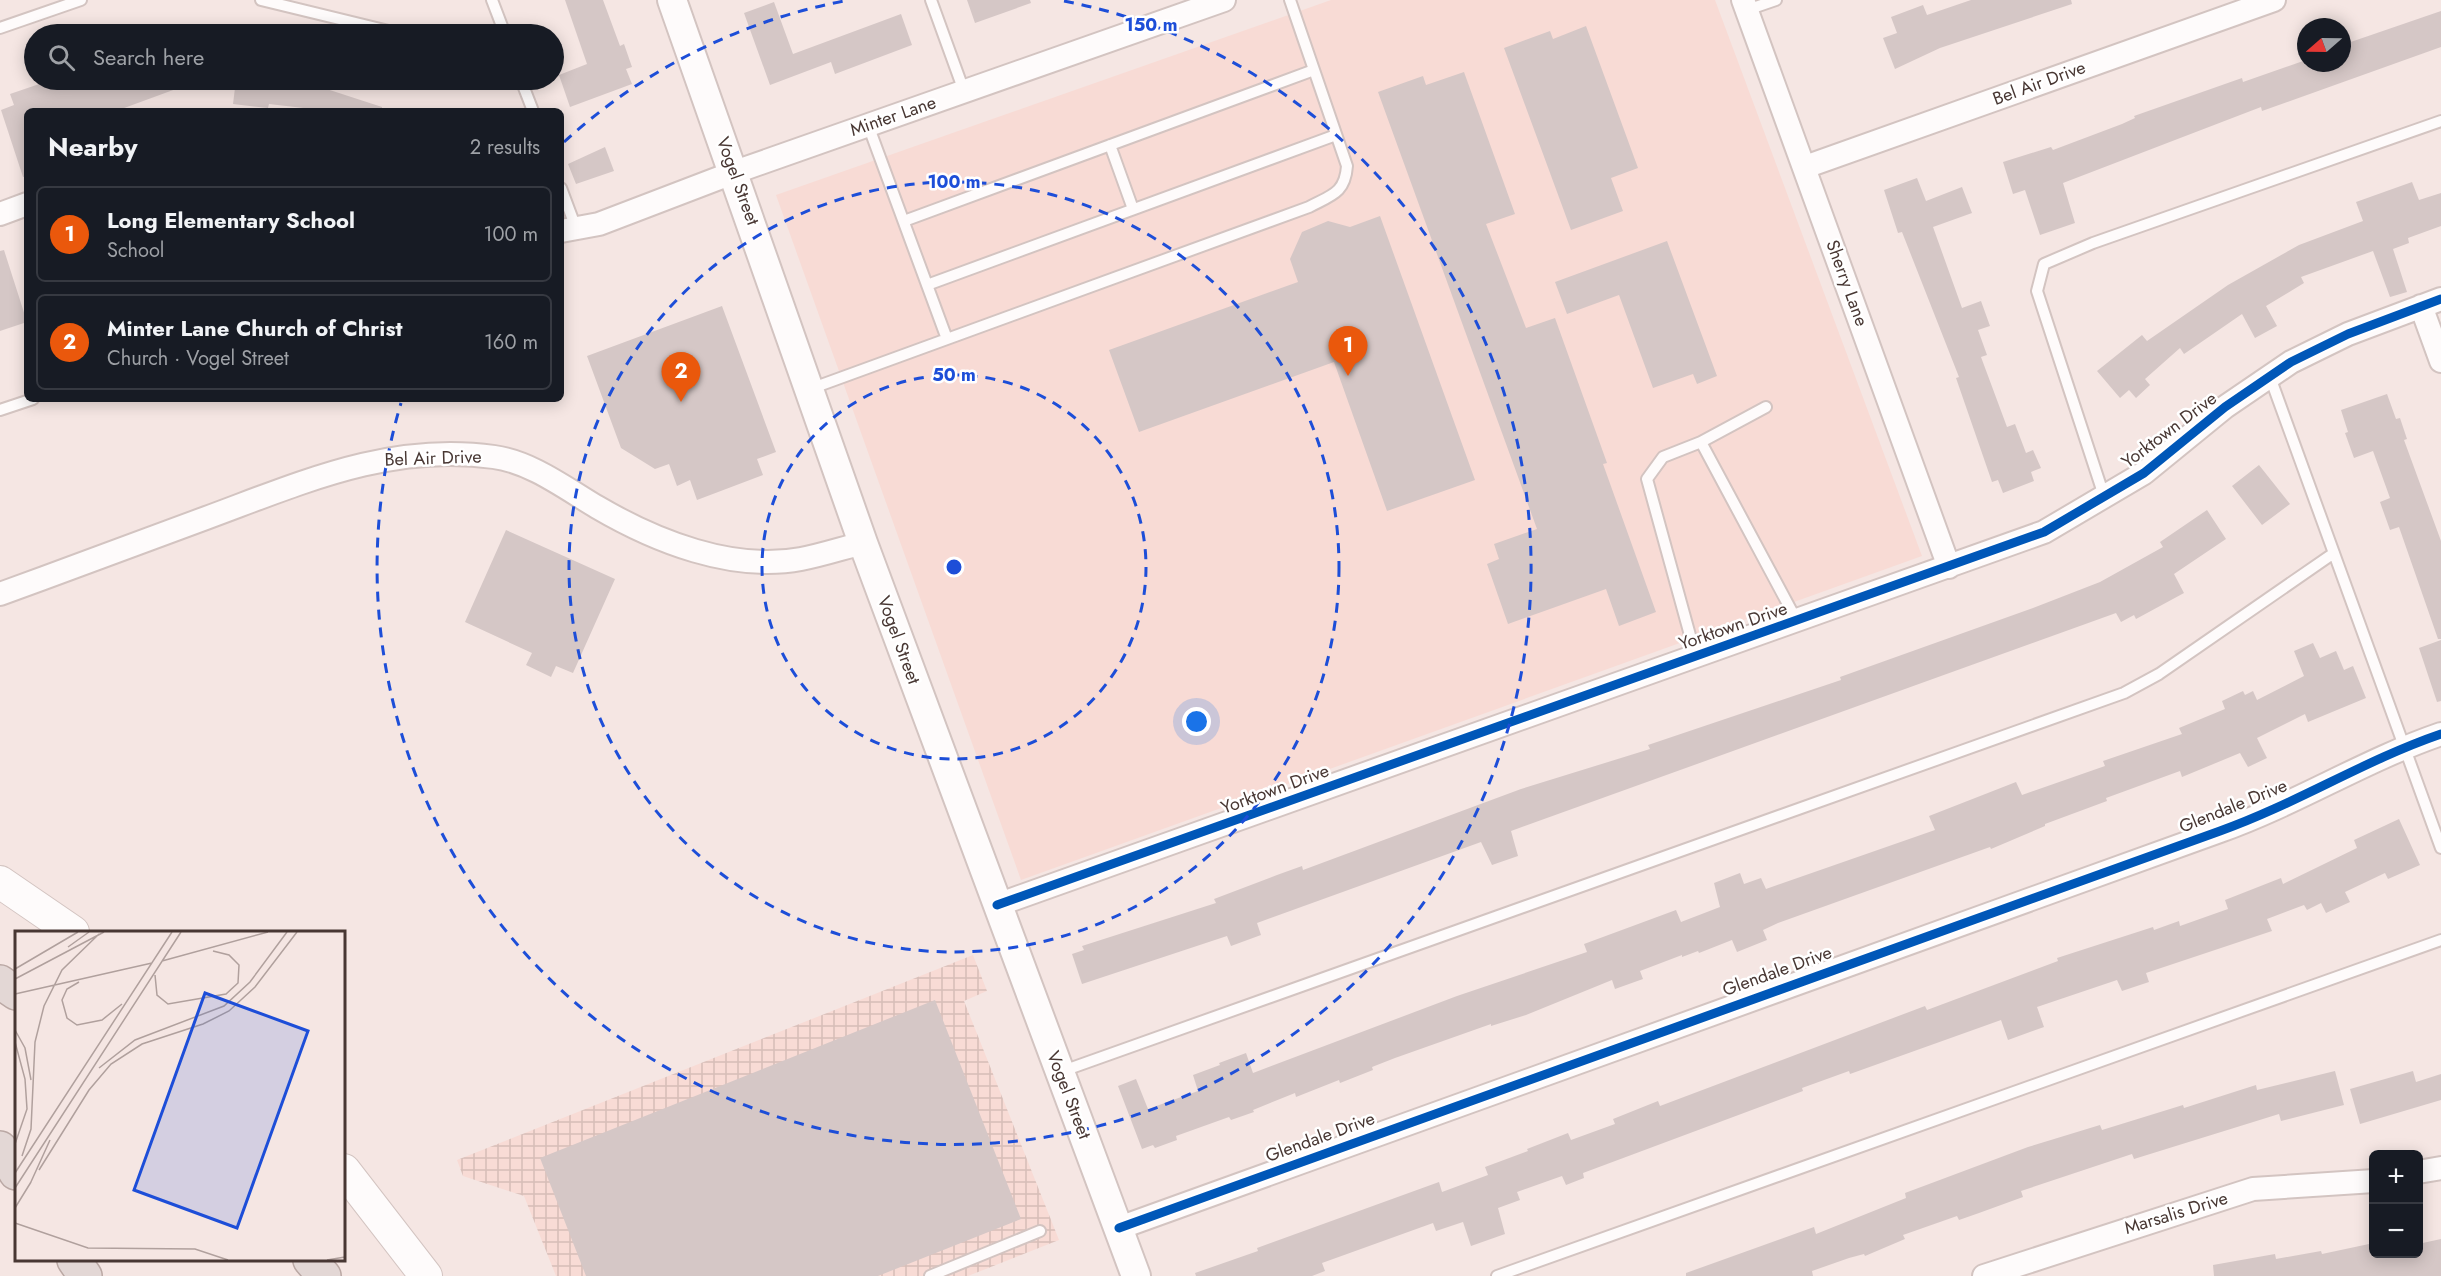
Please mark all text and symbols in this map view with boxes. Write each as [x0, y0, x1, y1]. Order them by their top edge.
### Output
text: 150 m [1125, 12, 1177, 38]
north arrow [2297, 18, 2351, 72]
search box [24, 24, 564, 90]
icon: search [45, 41, 78, 74]
text: Search here [93, 41, 204, 73]
street label: Bel Air Drive [1989, 54, 2089, 112]
street label: Minter Lane [847, 89, 939, 143]
text: Nearby [48, 128, 137, 166]
text: 2 results [470, 133, 540, 162]
street label: Vogel Street [710, 133, 766, 229]
text: 100 m [927, 169, 981, 195]
text: Long Elementary School [107, 204, 355, 236]
text: 1 [64, 220, 75, 249]
text: 100 m [483, 220, 538, 249]
text: School [107, 236, 164, 265]
street label: Sherry Lane [1819, 236, 1875, 330]
text: Minter Lane Church of Christ [107, 312, 402, 344]
pin: 1 [1328, 326, 1368, 376]
text: 2 [63, 328, 76, 357]
text: 160 m [484, 328, 538, 357]
text: Church · Vogel Street [107, 344, 289, 373]
pin: 2 [662, 352, 700, 402]
text: 50 m [932, 362, 976, 388]
street label: Yorktown Drive [2116, 386, 2222, 474]
street label: Bel Air Drive [384, 443, 482, 473]
centre of rings [944, 557, 964, 577]
street label: Vogel Street [871, 592, 927, 688]
street label: Yorktown Drive [1675, 595, 1791, 657]
your location [1182, 707, 1211, 736]
street label: Yorktown Drive [1217, 757, 1333, 821]
street label: Glendale Drive [2175, 772, 2291, 840]
inset map [15, 931, 345, 1261]
street label: Glendale Drive [1719, 939, 1835, 1003]
street label: Vogel Street [1040, 1047, 1098, 1143]
street label: Glendale Drive [1262, 1105, 1378, 1169]
map controls [2369, 1150, 2423, 1258]
button: + [2369, 1150, 2423, 1204]
street label: Marsalis Drive [2121, 1185, 2231, 1241]
button: − [2369, 1204, 2423, 1258]

